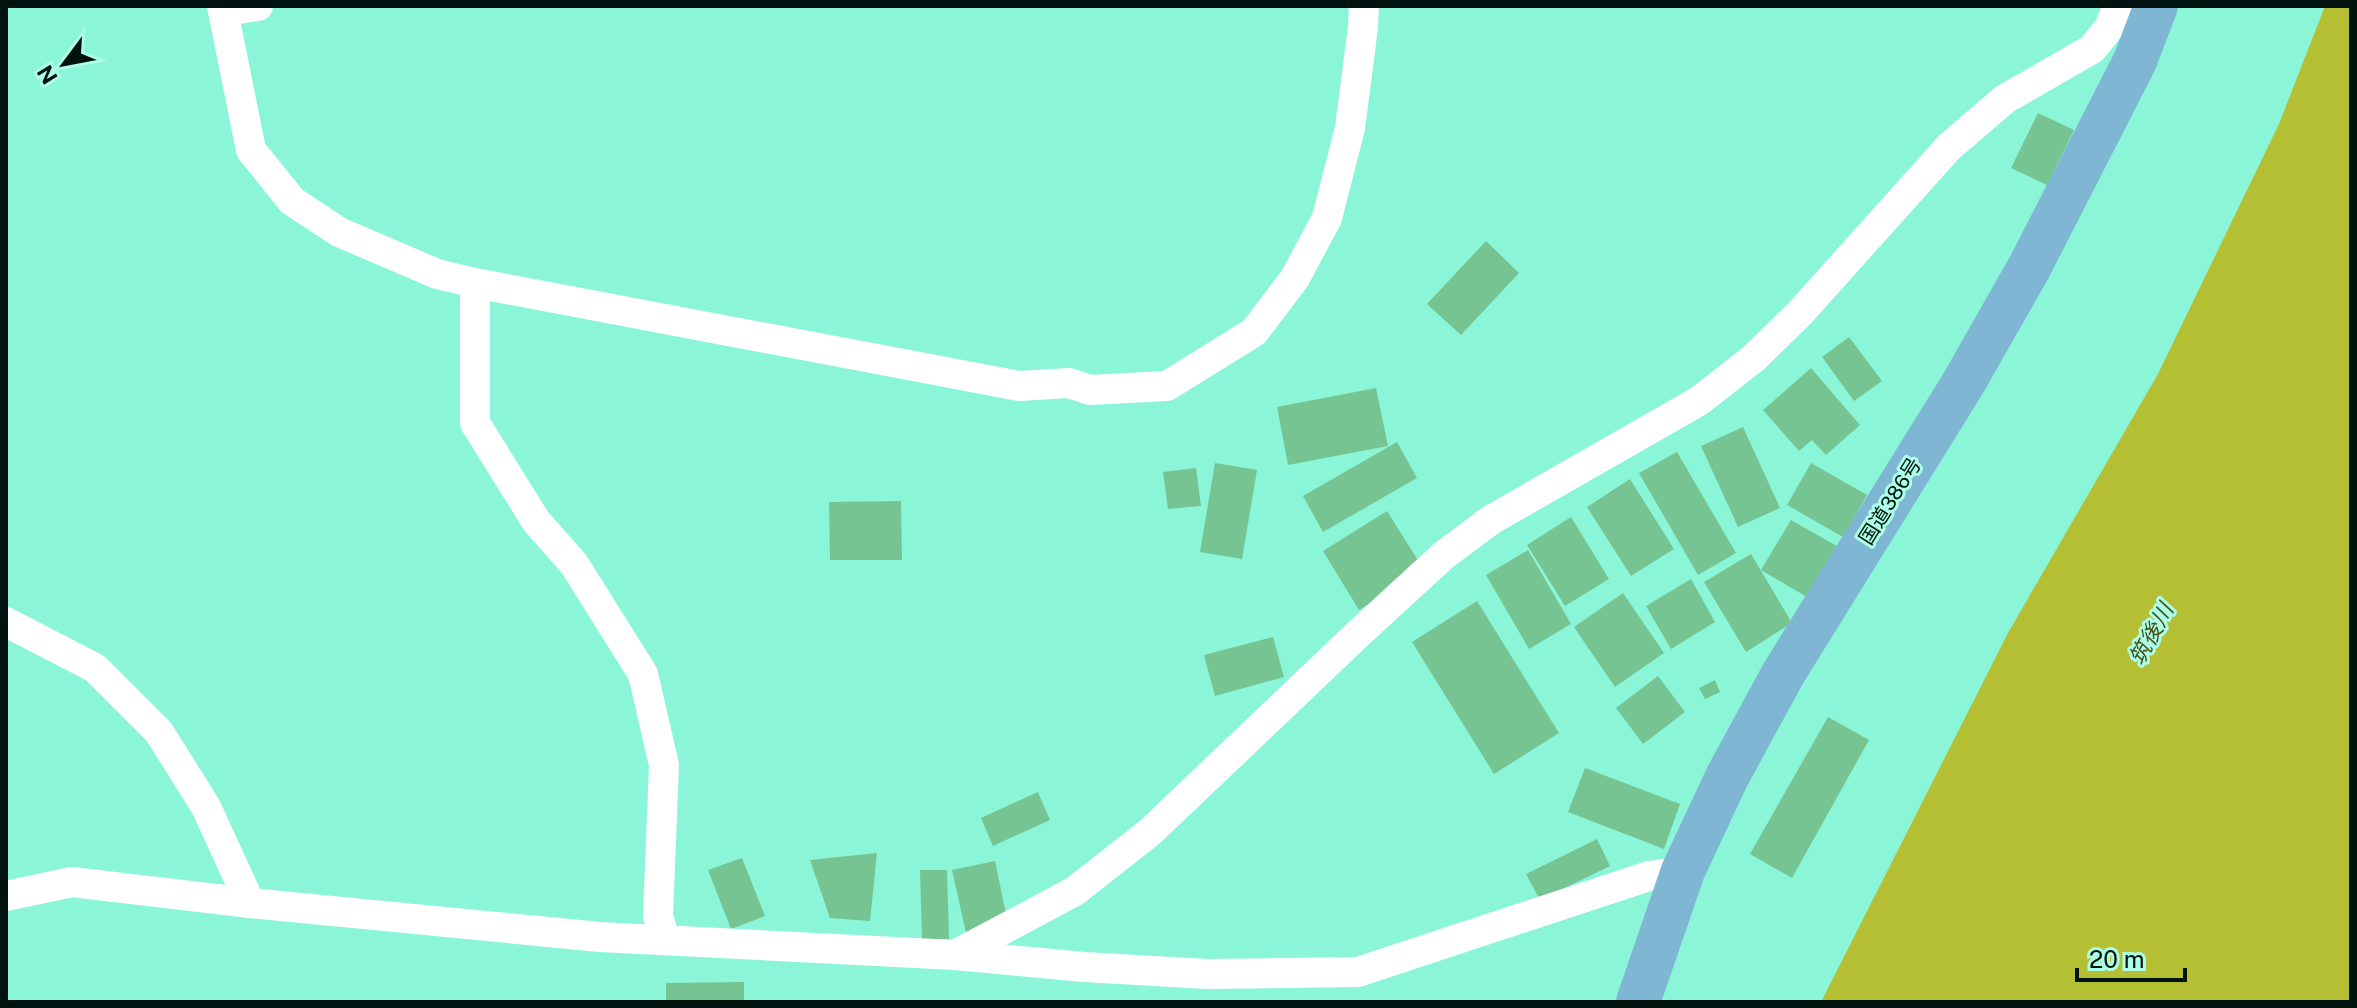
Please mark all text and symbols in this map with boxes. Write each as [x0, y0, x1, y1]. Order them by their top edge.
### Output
north arrow [24, 24, 104, 104]
text: N [31, 60, 63, 89]
street label: 国道386号 [1854, 453, 1926, 549]
water label: 筑後川 [2124, 597, 2179, 669]
scale bar [2077, 932, 2185, 982]
text: 20 m [2089, 945, 2145, 973]

